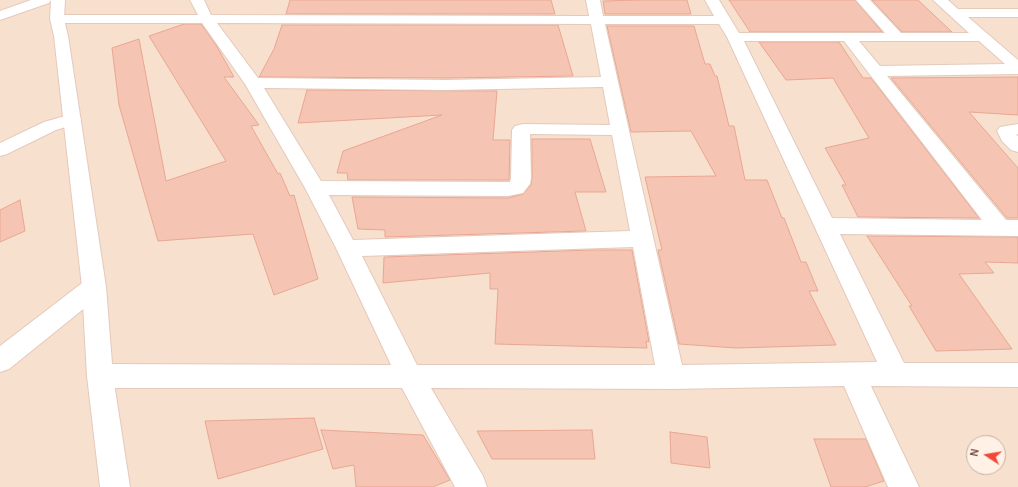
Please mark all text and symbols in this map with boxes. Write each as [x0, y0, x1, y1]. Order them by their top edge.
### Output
north arrow [966, 435, 1006, 475]
text: N [968, 447, 982, 458]

